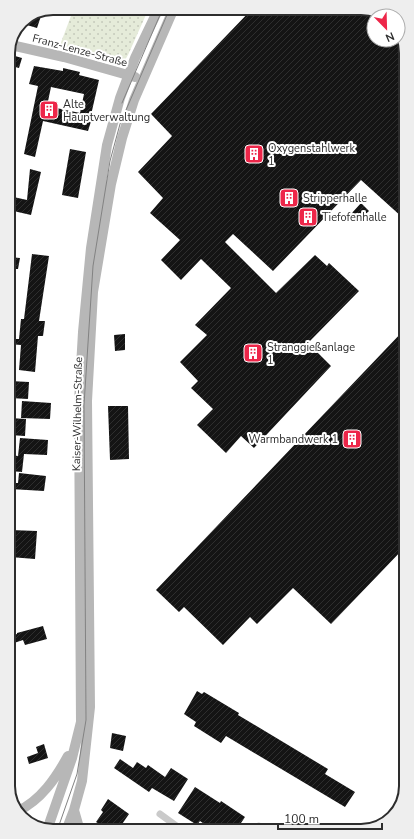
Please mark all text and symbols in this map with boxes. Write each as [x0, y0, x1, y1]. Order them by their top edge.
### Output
north arrow [366, 8, 406, 48]
text: N [383, 28, 396, 45]
street label: Franz-Lenze-Straße [31, 31, 129, 70]
place label: Alte Hauptverwaltung [63, 97, 150, 125]
building icon: Alte Hauptverwaltung [38, 99, 60, 121]
place label: Oxygenstahlwerk 1 [268, 141, 355, 169]
building icon: Oxygenstahlwerk 1 [243, 143, 265, 165]
building icon: Stripperhalle [278, 187, 300, 209]
place label: Stripperhalle [303, 191, 367, 206]
building icon: Tiefofenhalle [297, 206, 319, 228]
place label: Tiefofenhalle [322, 210, 387, 225]
place label: Stranggießanlage 1 [267, 340, 355, 368]
building icon: Stranggießanlage 1 [242, 342, 264, 364]
street label: Kaiser-Wilhelm-Straße [69, 357, 86, 471]
building icon: Warmbandwerk 1 [341, 428, 363, 450]
place label: Warmbandwerk 1 [249, 432, 338, 447]
scale bar [278, 805, 382, 831]
text: 100 m [284, 811, 319, 827]

